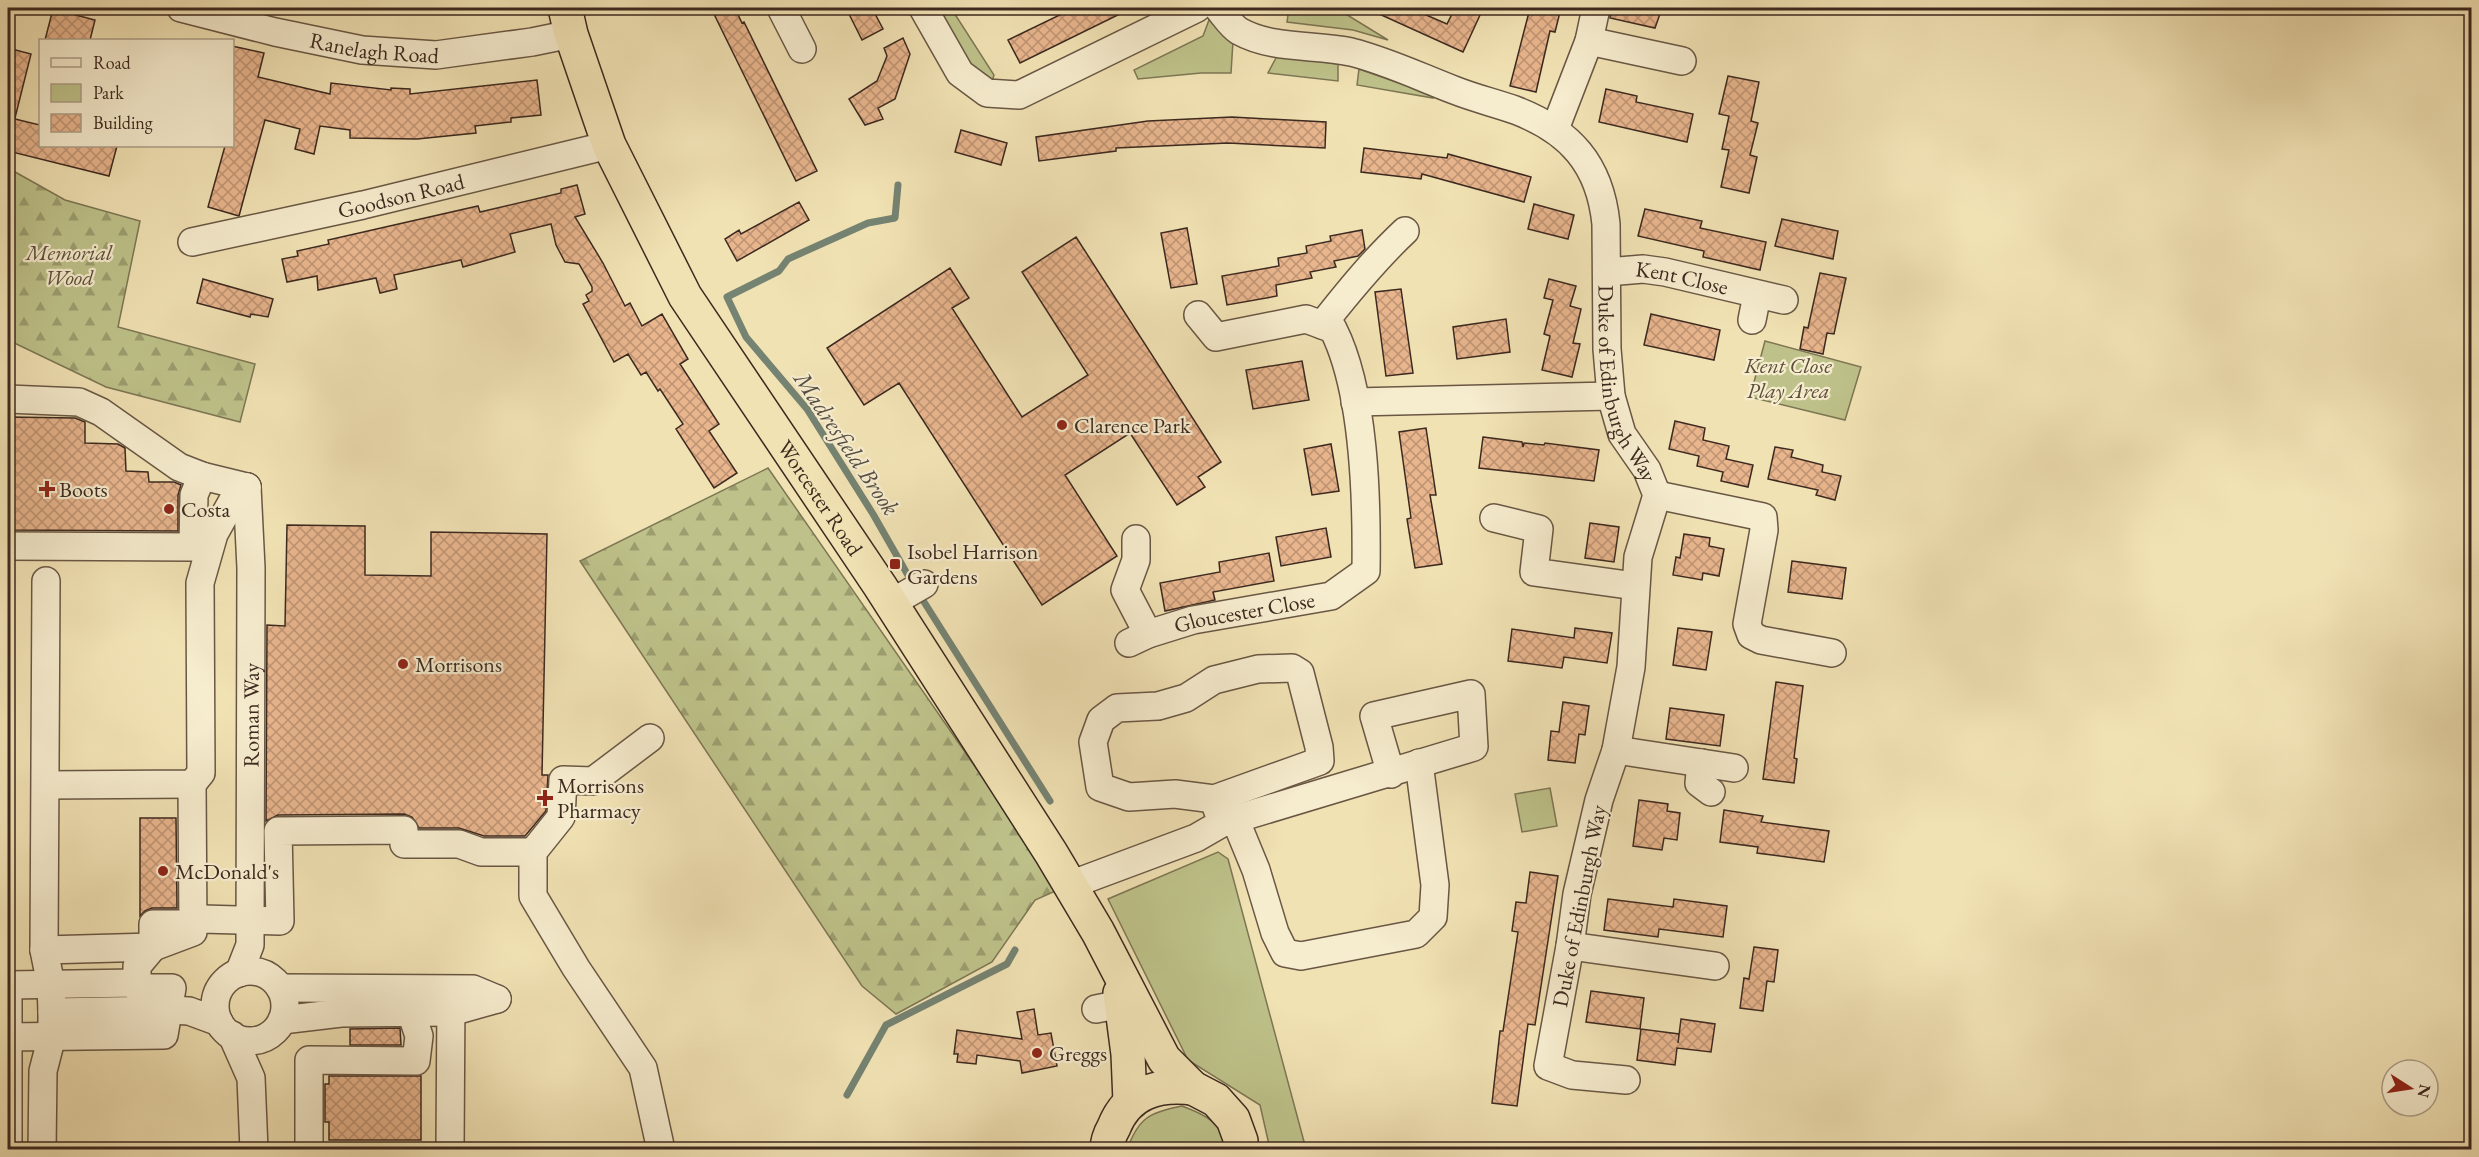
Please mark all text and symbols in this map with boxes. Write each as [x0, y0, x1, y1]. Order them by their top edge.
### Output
street label: Ranelagh Road [307, 25, 441, 70]
legend [39, 39, 234, 147]
text: Road [93, 51, 132, 74]
text: Park [93, 81, 124, 104]
text: Building [93, 111, 153, 134]
street label: Goodson Road [335, 166, 468, 225]
park label: Memorial Wood [24, 238, 113, 292]
street label: Kent Close [1634, 254, 1732, 301]
street label: Duke of Edinburgh Way [1592, 285, 1665, 486]
park label: Kent Close Play Area [1743, 351, 1832, 405]
water label: Madresfield Brook [786, 363, 907, 521]
place label: Clarence Park [1074, 411, 1191, 440]
marker: Clarence Park [1055, 418, 1069, 432]
street label: Worcester Road [771, 434, 870, 562]
place label: Boots [59, 475, 108, 504]
marker: Boots [40, 482, 54, 496]
place label: Costa [181, 495, 231, 524]
marker: Costa [162, 502, 176, 516]
place label: Isobel Harrison Gardens [907, 537, 1039, 591]
marker: Isobel Harrison Gardens [888, 557, 902, 571]
street label: Gloucester Close [1170, 585, 1317, 640]
place label: Morrisons [415, 650, 502, 679]
marker: Morrisons [396, 657, 410, 671]
street label: Roman Way [236, 662, 265, 767]
place label: Morrisons Pharmacy [557, 771, 644, 825]
marker: Morrisons Pharmacy [538, 791, 552, 805]
street label: Duke of Edinburgh Way [1545, 802, 1613, 1010]
place label: McDonald's [175, 857, 279, 886]
marker: McDonald's [156, 864, 170, 878]
place label: Greggs [1049, 1039, 1107, 1068]
marker: Greggs [1030, 1046, 1044, 1060]
north arrow [2380, 1058, 2440, 1118]
text: N [2413, 1082, 2436, 1100]

